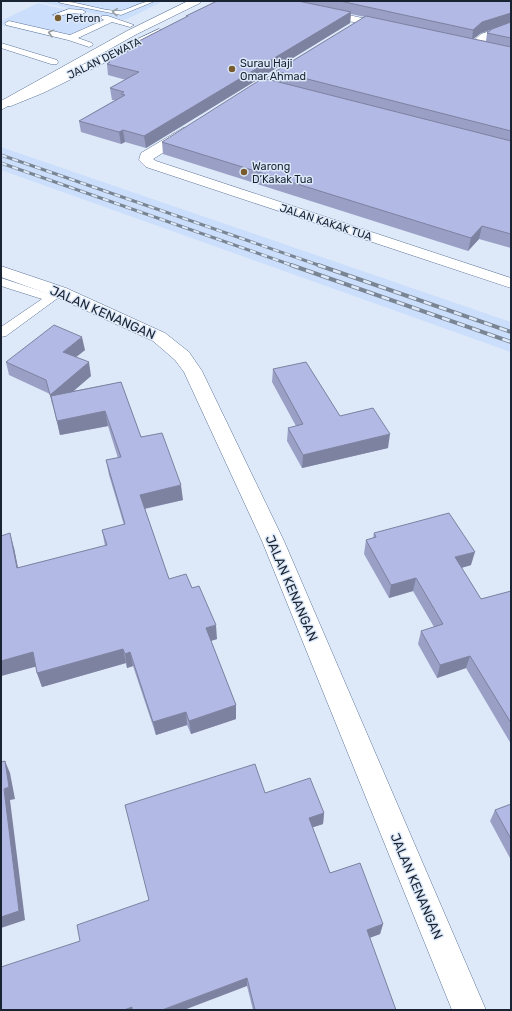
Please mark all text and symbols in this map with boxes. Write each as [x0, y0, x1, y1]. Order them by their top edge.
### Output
one-way arrow [112, 8, 118, 17]
place label: Petron [66, 12, 100, 25]
marker: Petron [53, 13, 63, 23]
one-way arrow [48, 29, 55, 38]
street label: JALAN DEWATA [65, 35, 144, 82]
place label: Surau Haji Omar Ahmad [240, 57, 306, 83]
marker: Surau Haji Omar Ahmad [227, 64, 237, 74]
place label: Warong D’Kakak Tua [252, 160, 313, 186]
marker: Warong D’Kakak Tua [239, 167, 249, 177]
street label: JALAN KAKAK TUA [278, 201, 374, 244]
street label: JALAN KENANGAN [48, 282, 158, 342]
street label: JALAN KENANGAN [262, 533, 321, 644]
street label: JALAN KENANGAN [387, 831, 446, 942]

